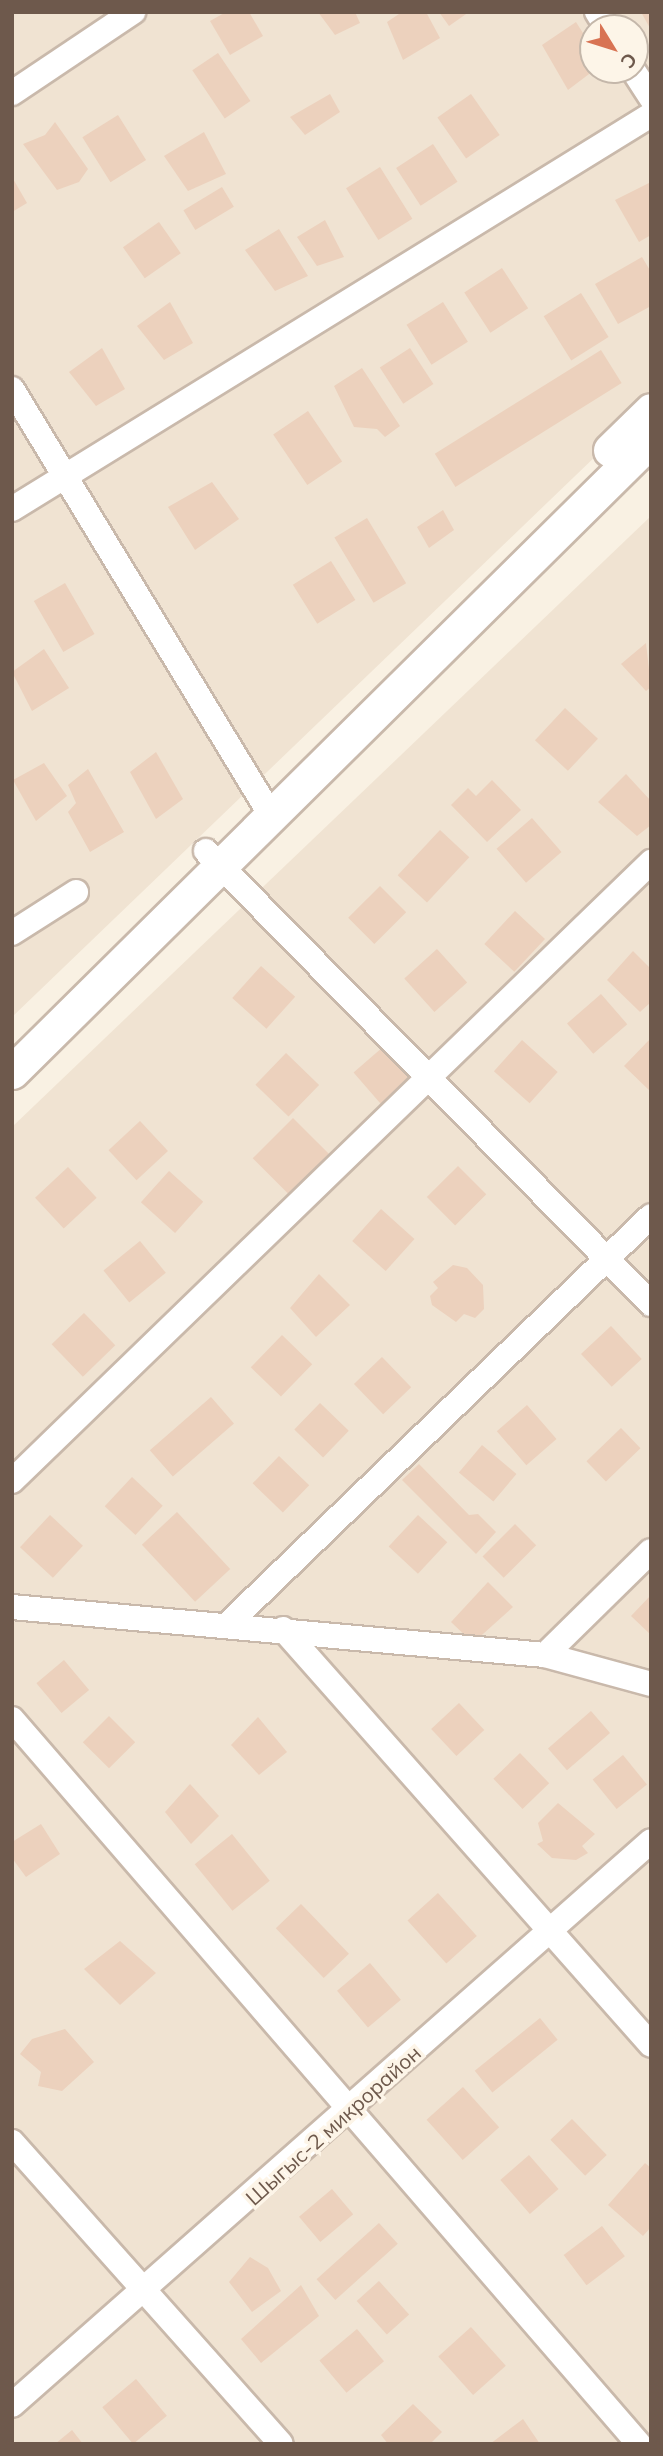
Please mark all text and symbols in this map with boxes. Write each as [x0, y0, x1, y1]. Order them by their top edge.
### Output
north arrow [579, 14, 649, 84]
text: С [616, 48, 642, 73]
street label: Шыгыс-2 микрорайон [240, 2040, 426, 2210]

